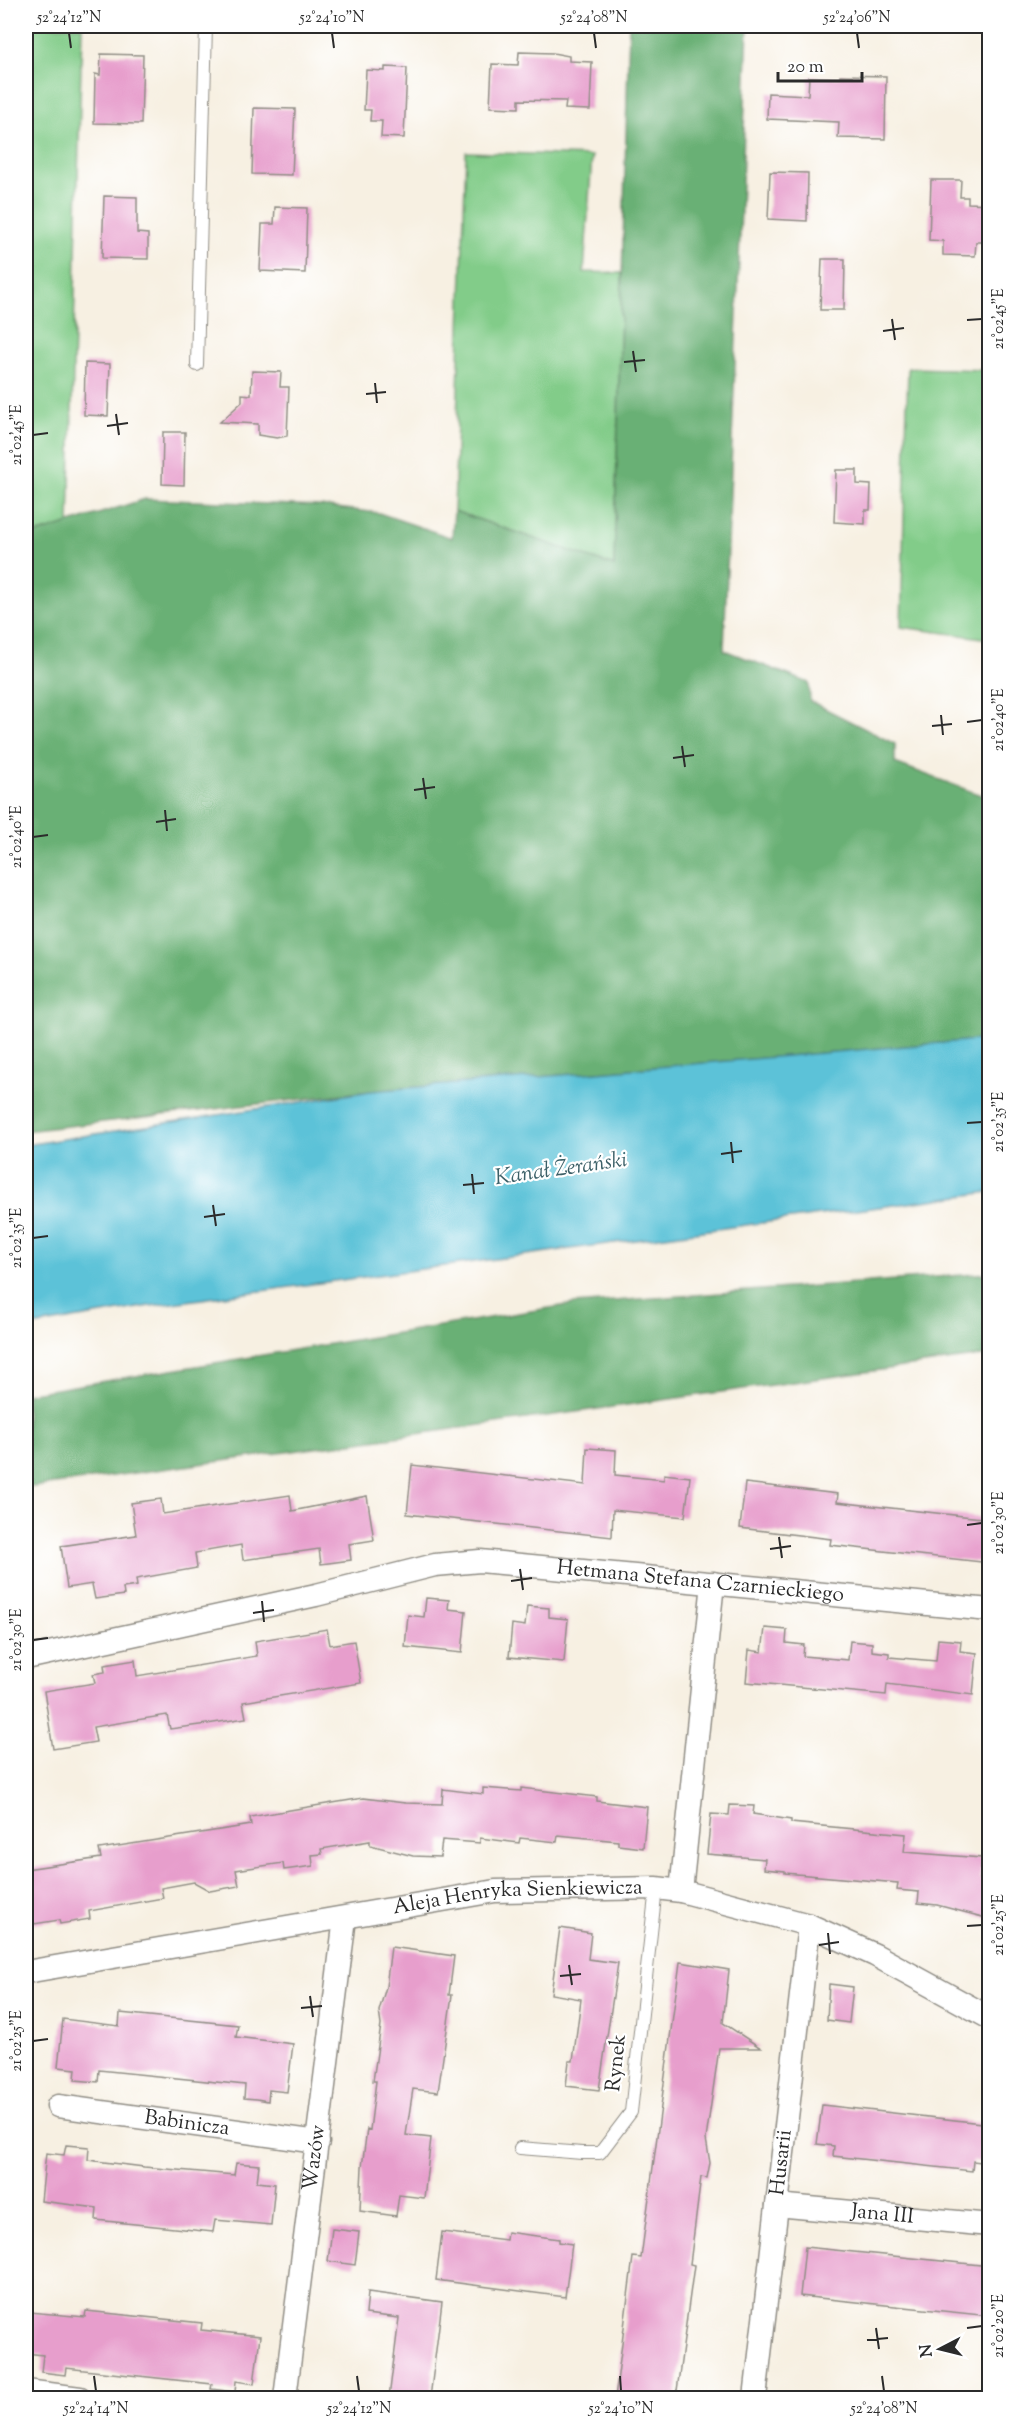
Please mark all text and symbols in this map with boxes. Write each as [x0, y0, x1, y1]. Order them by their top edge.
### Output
text: 52°24'12"N [36, 8, 101, 29]
text: 52°24'10"N [299, 8, 364, 29]
text: 52°24'08"N [560, 8, 628, 29]
text: 52°24'06"N [823, 8, 890, 29]
scale bar [778, 45, 862, 83]
text: 20 m [787, 55, 824, 81]
text: 21°02'45"E [989, 289, 1010, 349]
text: 21°02'45"E [7, 405, 28, 465]
text: 21°02'40"E [989, 688, 1010, 752]
text: 21°02'40"E [7, 805, 28, 869]
text: 21°02'35"E [989, 1092, 1010, 1152]
water label: Kanał Żerański [493, 1145, 629, 1195]
text: 21°02'35"E [7, 1208, 28, 1268]
text: 21°02'30"E [989, 1491, 1010, 1555]
street label: Hetmana Stefana Czarnieckiego [555, 1553, 845, 1611]
text: 21°02'30"E [7, 1608, 28, 1672]
street label: Aleja Henryka Sienkiewicza [391, 1873, 643, 1923]
text: 21°02'25"E [989, 1894, 1010, 1956]
text: 21°02'25"E [7, 2010, 28, 2072]
street label: Rynek [599, 2032, 635, 2093]
street label: Babinicza [142, 2103, 232, 2145]
street label: Wazów [296, 2123, 334, 2193]
street label: Husarii [763, 2128, 801, 2197]
street label: Jana III [849, 2197, 915, 2233]
text: 21°02'20"E [989, 2294, 1010, 2358]
north arrow [910, 2319, 970, 2379]
text: N [915, 2343, 940, 2358]
text: 52°24'14"N [63, 2399, 128, 2420]
text: 52°24'12"N [326, 2399, 391, 2420]
text: 52°24'10"N [588, 2399, 653, 2420]
text: 52°24'08"N [850, 2399, 918, 2420]

